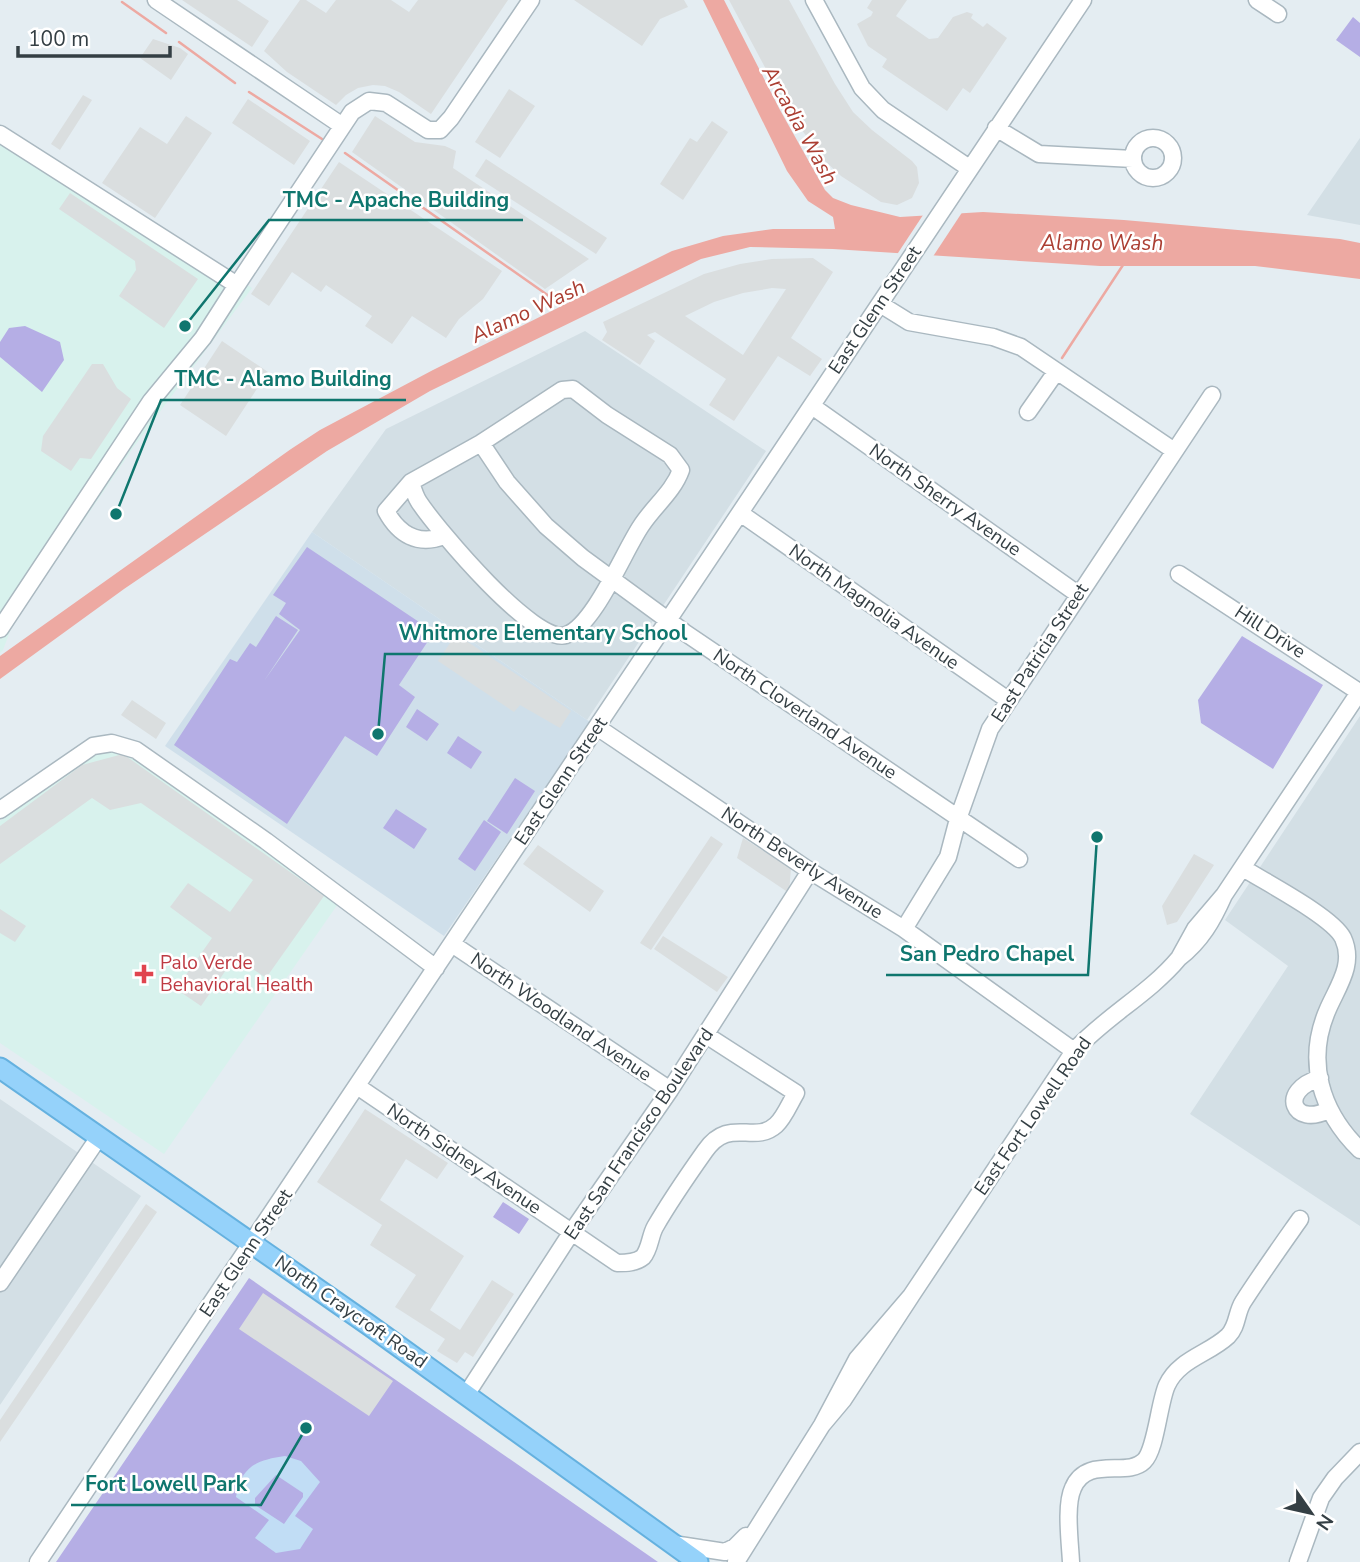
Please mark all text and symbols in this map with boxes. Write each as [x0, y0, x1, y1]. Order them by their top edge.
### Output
scale bar [18, 14, 170, 58]
text: 100 m [28, 25, 89, 53]
water label: Arcadia Wash [755, 60, 844, 190]
callout: TMC - Apache Building [269, 178, 523, 220]
text: TMC - Apache Building [283, 186, 509, 214]
water label: Alamo Wash [1040, 229, 1163, 257]
street label: East Glenn Street [822, 241, 928, 379]
water label: Alamo Wash [466, 272, 590, 350]
callout: TMC - Alamo Building [161, 358, 406, 400]
text: TMC - Alamo Building [174, 365, 392, 393]
street label: North Sherry Avenue [864, 438, 1026, 562]
street label: North Magnolia Avenue [784, 538, 964, 676]
street label: East Patricia Street [985, 578, 1095, 728]
street label: Hill Drive [1229, 599, 1311, 665]
callout: Whitmore Elementary School [385, 612, 702, 654]
text: Whitmore Elementary School [399, 619, 688, 647]
street label: North Cloverland Avenue [708, 643, 902, 785]
street label: East Glenn Street [508, 712, 614, 850]
street label: North Beverly Avenue [716, 801, 888, 925]
callout: San Pedro Chapel [886, 933, 1088, 975]
text: San Pedro Chapel [900, 940, 1074, 968]
street label: North Woodland Avenue [465, 947, 657, 1087]
place label: Palo Verde Behavioral Health [160, 950, 313, 998]
marker: Palo Verde Behavioral Health [134, 964, 154, 984]
street label: East San Francisco Boulevard [558, 1023, 720, 1245]
street label: East Fort Lowell Road [968, 1032, 1098, 1200]
street label: North Sidney Avenue [381, 1097, 547, 1221]
street label: East Glenn Street [193, 1184, 299, 1322]
street label: North Craycroft Road [269, 1249, 433, 1375]
callout: Fort Lowell Park [71, 1463, 261, 1505]
text: Fort Lowell Park [85, 1470, 248, 1498]
north arrow [1276, 1478, 1346, 1548]
text: N [1310, 1509, 1339, 1535]

